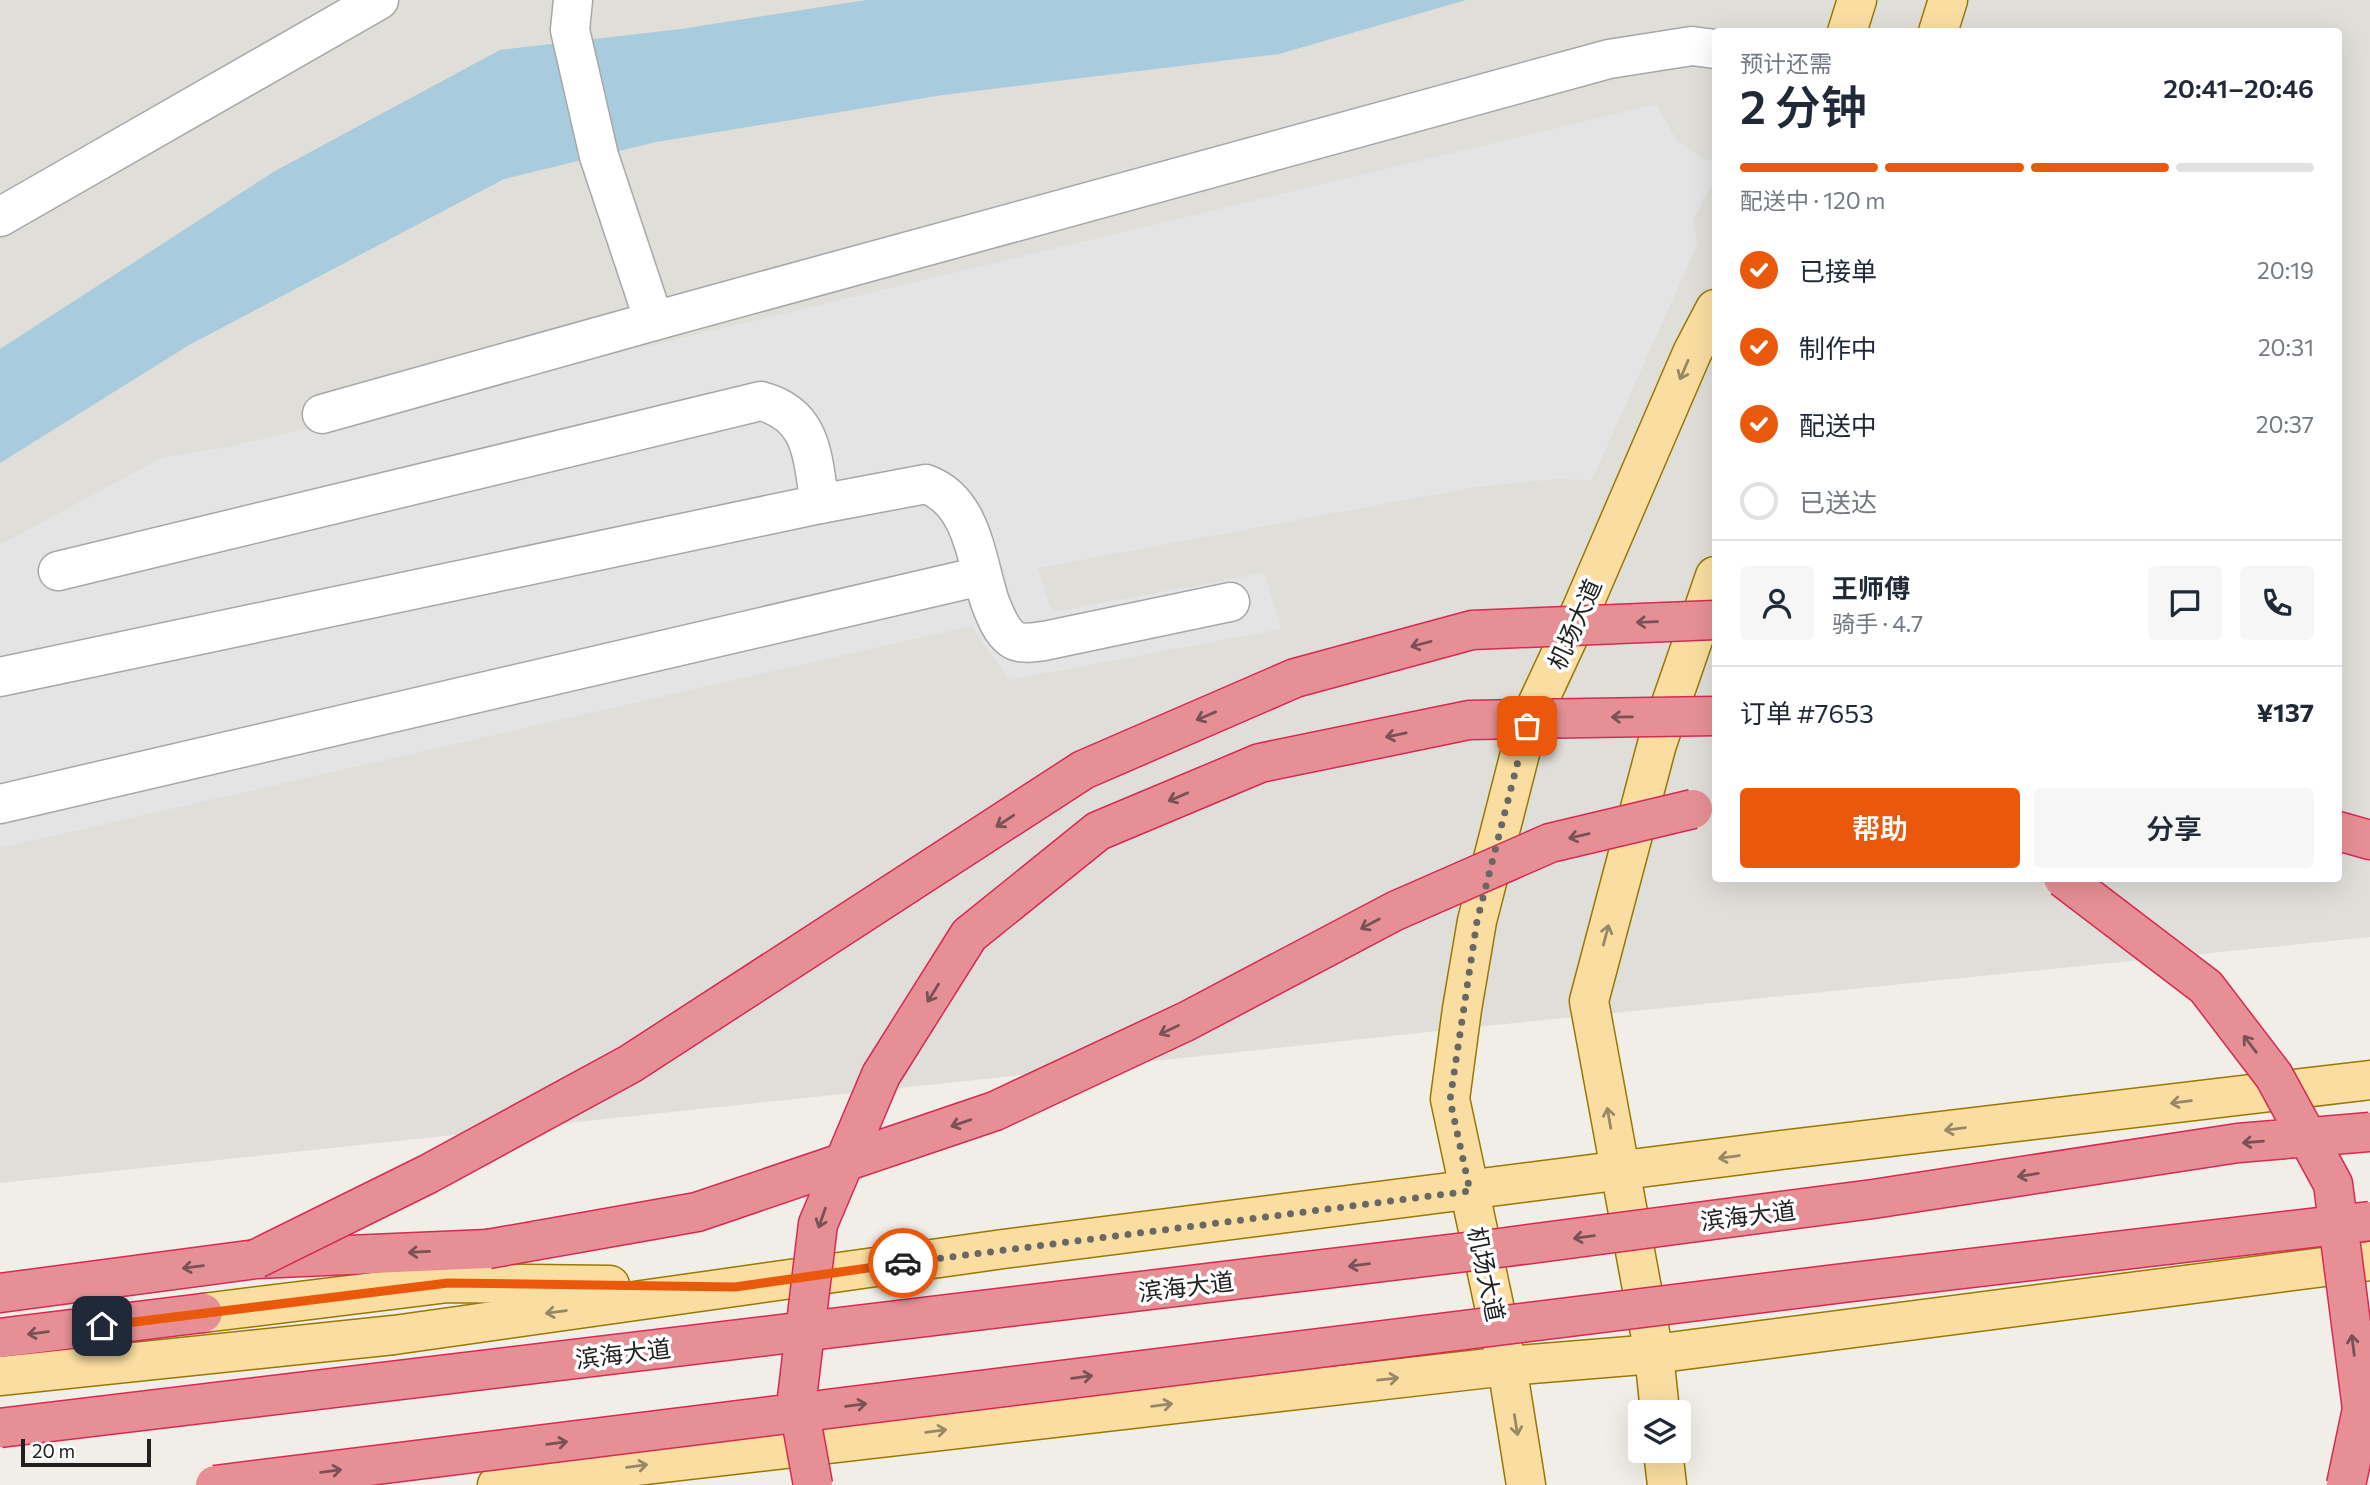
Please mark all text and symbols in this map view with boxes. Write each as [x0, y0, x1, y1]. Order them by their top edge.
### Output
text: 预计还需 [1740, 49, 1832, 77]
text: 20:41–20:46 [2163, 72, 2314, 103]
text: 2 分钟 [1740, 77, 1867, 133]
text: 配送中 · 120 m [1740, 186, 1885, 214]
icon: check [1740, 251, 1778, 289]
text: 已接单 [1799, 255, 1877, 286]
text: 20:19 [2257, 256, 2314, 284]
icon: check [1740, 328, 1778, 366]
text: 制作中 [1799, 332, 1877, 363]
text: 20:31 [2258, 333, 2314, 361]
one-way arrow [1677, 358, 1690, 380]
icon: check [1740, 405, 1778, 443]
text: 配送中 [1799, 409, 1877, 440]
text: 20:37 [2256, 410, 2314, 438]
text: 已送达 [1799, 486, 1877, 517]
button: person [1740, 566, 1814, 640]
button: chat [2148, 566, 2222, 640]
button: phone [2240, 566, 2314, 640]
text: 王师傅 [1832, 572, 1910, 603]
street label: 机场大道 [1541, 574, 1607, 674]
text: 骑手 · 4.7 [1832, 609, 1923, 637]
one-way arrow [1636, 616, 1659, 629]
one-way arrow [1410, 638, 1432, 651]
pin [1497, 696, 1557, 756]
text: ¥137 [2256, 696, 2314, 727]
text: 订单 #7653 [1740, 697, 1874, 728]
icon: bag [1508, 707, 1546, 745]
one-way arrow [1196, 710, 1218, 723]
one-way arrow [1611, 710, 1634, 724]
one-way arrow [1385, 729, 1408, 743]
button: 帮助 [1740, 788, 2020, 868]
button: 分享 [2034, 788, 2314, 868]
one-way arrow [1168, 791, 1190, 804]
one-way arrow [996, 813, 1015, 828]
one-way arrow [1568, 830, 1591, 843]
one-way arrow [1360, 918, 1381, 932]
one-way arrow [1600, 925, 1613, 947]
one-way arrow [925, 982, 939, 1002]
one-way arrow [1158, 1024, 1180, 1037]
one-way arrow [2242, 1035, 2257, 1054]
one-way arrow [2170, 1096, 2192, 1109]
one-way arrow [1602, 1108, 1615, 1130]
one-way arrow [950, 1117, 972, 1130]
one-way arrow [1944, 1123, 1967, 1136]
one-way arrow [2242, 1136, 2265, 1149]
one-way arrow [1718, 1151, 1741, 1164]
one-way arrow [2017, 1169, 2040, 1182]
street label: 滨海大道 [1699, 1195, 1797, 1235]
one-way arrow [815, 1206, 827, 1228]
street label: 机场大道 [1463, 1224, 1511, 1324]
courier [868, 1228, 938, 1298]
one-way arrow [1574, 1230, 1596, 1243]
icon: car [884, 1244, 922, 1282]
one-way arrow [408, 1245, 431, 1258]
one-way arrow [1348, 1258, 1371, 1271]
one-way arrow [182, 1261, 204, 1274]
street label: 滨海大道 [1137, 1266, 1235, 1306]
pin [72, 1296, 132, 1356]
one-way arrow [545, 1306, 568, 1319]
icon: home [83, 1307, 121, 1345]
one-way arrow [27, 1327, 50, 1340]
street label: 滨海大道 [574, 1333, 672, 1373]
one-way arrow [2347, 1334, 2360, 1357]
one-way arrow [1070, 1371, 1092, 1384]
one-way arrow [1376, 1372, 1399, 1385]
one-way arrow [1150, 1398, 1173, 1411]
one-way arrow [844, 1399, 867, 1412]
map controls [1628, 1400, 1691, 1463]
button: layers [1628, 1400, 1691, 1463]
one-way arrow [1510, 1413, 1523, 1436]
one-way arrow [924, 1425, 947, 1438]
scale bar [21, 1436, 150, 1468]
one-way arrow [545, 1436, 568, 1449]
text: 20 m [32, 1439, 75, 1462]
one-way arrow [625, 1460, 648, 1473]
one-way arrow [320, 1464, 342, 1477]

